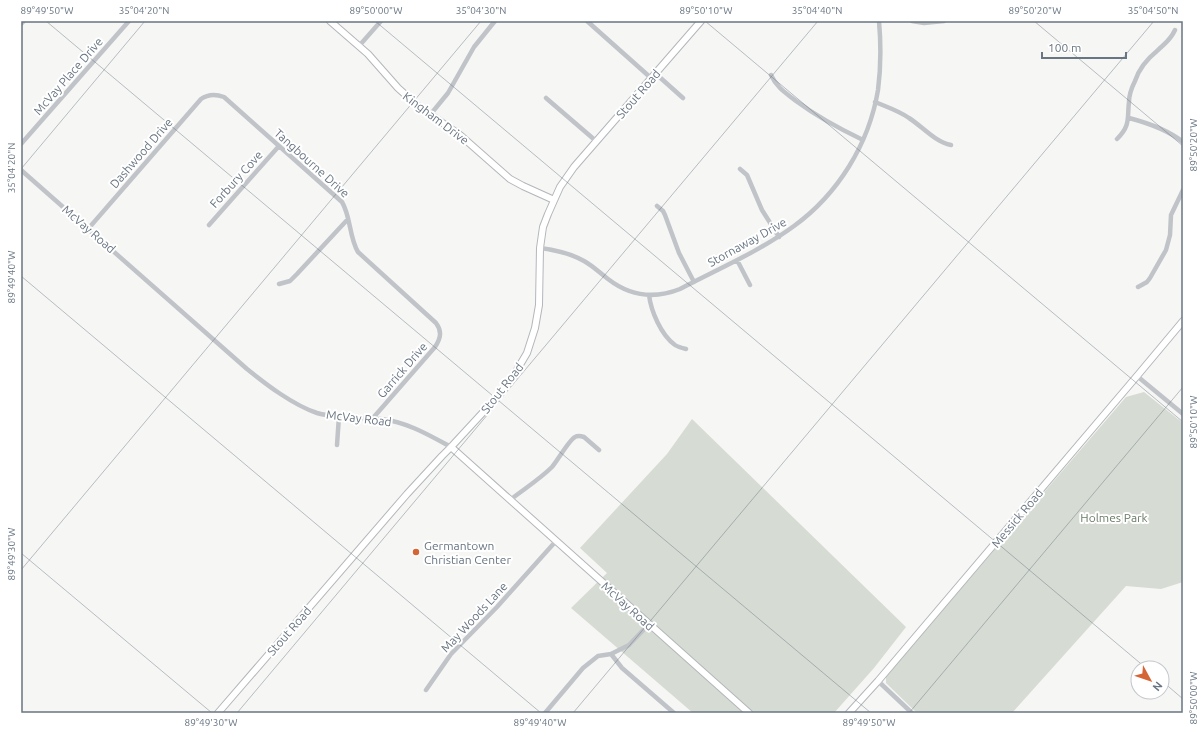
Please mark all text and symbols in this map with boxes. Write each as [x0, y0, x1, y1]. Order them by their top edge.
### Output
text: 89°49'50"W [21, 5, 73, 16]
text: 35°04'20"N [119, 5, 169, 16]
text: 89°50'00"W [350, 5, 402, 16]
text: 35°04'30"N [456, 5, 506, 16]
text: 89°50'10"W [680, 5, 732, 16]
text: 35°04'40"N [792, 5, 842, 16]
text: 89°50'20"W [1009, 5, 1061, 16]
text: 35°04'50"N [1128, 5, 1178, 16]
scale bar [1042, 34, 1126, 60]
street label: McVay Place Drive [31, 35, 105, 117]
text: 100 m [1048, 41, 1081, 54]
street label: Stout Road [613, 67, 663, 121]
street label: Kingham Drive [401, 89, 471, 147]
street label: Dashwood Drive [107, 115, 175, 191]
text: 89°50'20"W [1188, 119, 1199, 171]
street label: Tangbourne Drive [272, 126, 352, 200]
text: 35°04'20"N [6, 143, 17, 193]
street label: Forbury Cove [207, 148, 265, 210]
street label: McVay Road [60, 203, 118, 255]
street label: Stornaway Drive [705, 215, 789, 269]
text: 89°49'40"W [6, 251, 17, 303]
street label: Garrick Drive [374, 340, 430, 400]
street label: Stout Road [478, 360, 526, 416]
text: 89°50'10"W [1188, 396, 1199, 448]
street label: McVay Road [326, 408, 392, 428]
street label: Messick Road [989, 486, 1045, 550]
park label: Holmes Park [1080, 511, 1148, 524]
text: 89°49'30"W [6, 528, 17, 580]
place label: Germantown Christian Center [424, 539, 511, 566]
marker: Germantown Christian Center [411, 547, 421, 557]
street label: May Woods Lane [438, 579, 510, 655]
street label: McVay Road [599, 579, 657, 633]
street label: Stout Road [264, 604, 314, 658]
north arrow [1130, 660, 1170, 700]
text: 89°50'00"W [1188, 672, 1199, 724]
text: N [1150, 679, 1165, 693]
text: 89°49'30"W [185, 717, 237, 728]
text: 89°49'40"W [514, 717, 566, 728]
text: 89°49'50"W [843, 717, 895, 728]

